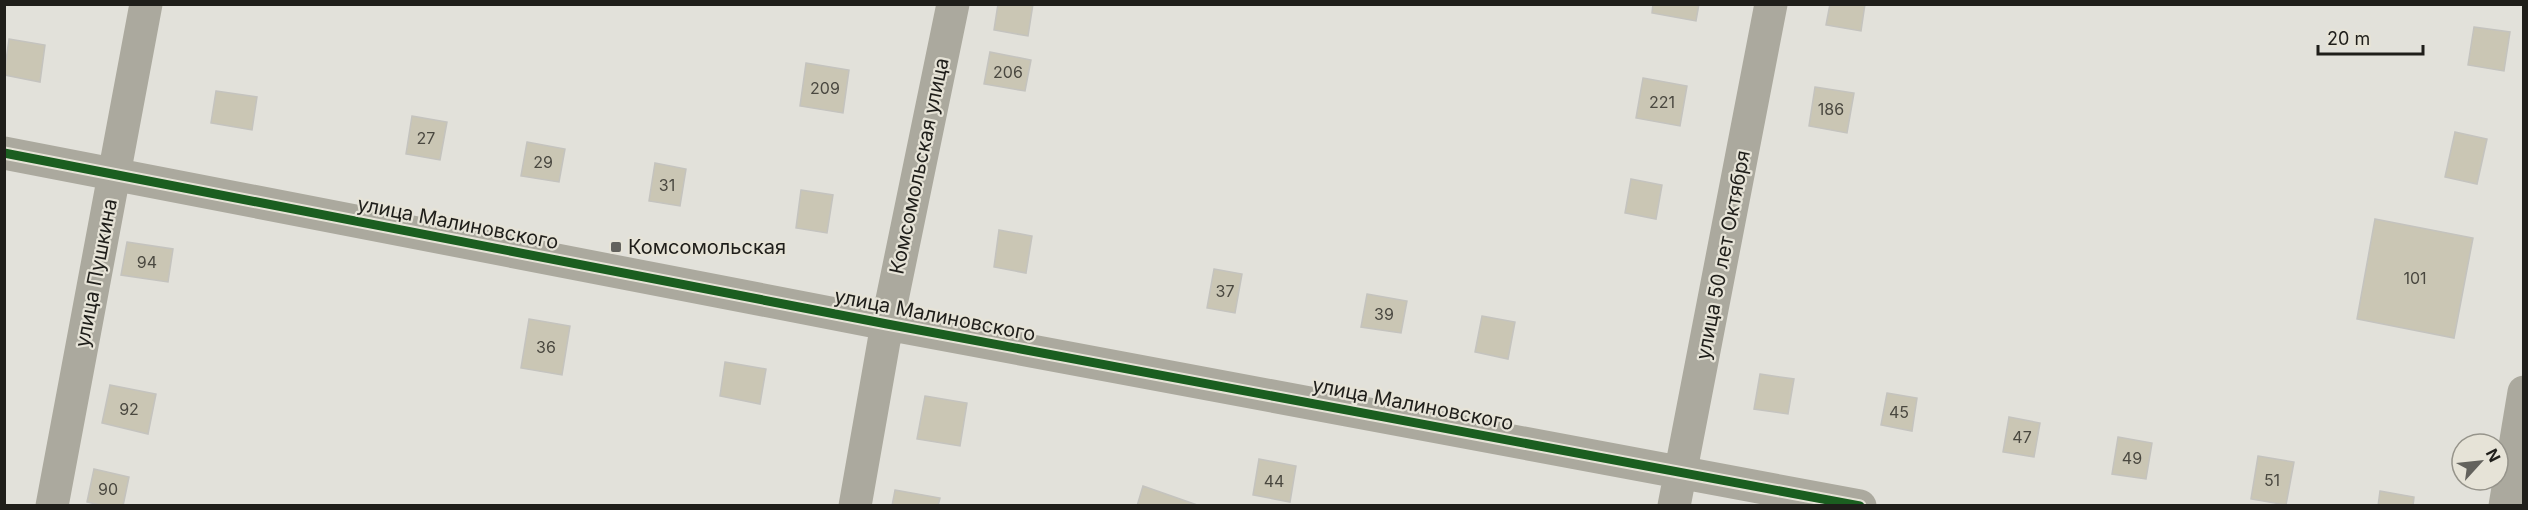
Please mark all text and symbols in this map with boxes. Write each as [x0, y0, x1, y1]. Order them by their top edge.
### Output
scale bar [2318, 18, 2423, 56]
text: 20 m [2327, 28, 2370, 49]
street label: Комсомольская улица [884, 56, 954, 276]
house number: 206 [993, 62, 1023, 82]
house number: 209 [810, 78, 840, 98]
house number: 221 [1649, 92, 1675, 112]
house number: 186 [1818, 99, 1844, 119]
house number: 27 [417, 128, 435, 148]
street label: улица 50 лет Октября [1691, 148, 1755, 362]
house number: 29 [533, 152, 553, 172]
house number: 31 [659, 175, 675, 195]
street label: улица Малиновского [355, 192, 561, 254]
street label: улица Пушкина [70, 197, 122, 349]
place label: Комсомольская [628, 235, 786, 259]
marker: Комсомольская [609, 240, 623, 254]
house number: 94 [137, 252, 157, 272]
house number: 101 [2403, 268, 2427, 288]
house number: 37 [1216, 281, 1234, 301]
street label: улица Малиновского [832, 284, 1038, 346]
house number: 39 [1374, 304, 1394, 324]
house number: 36 [536, 337, 556, 357]
street label: улица Малиновского [1310, 373, 1516, 435]
house number: 92 [119, 399, 139, 419]
house number: 45 [1889, 402, 1909, 422]
house number: 47 [2012, 427, 2032, 447]
north arrow [2450, 432, 2510, 492]
text: N [2482, 445, 2505, 465]
house number: 49 [2122, 448, 2142, 468]
house number: 51 [2264, 470, 2280, 490]
house number: 44 [1264, 471, 1284, 491]
house number: 90 [98, 479, 118, 499]

